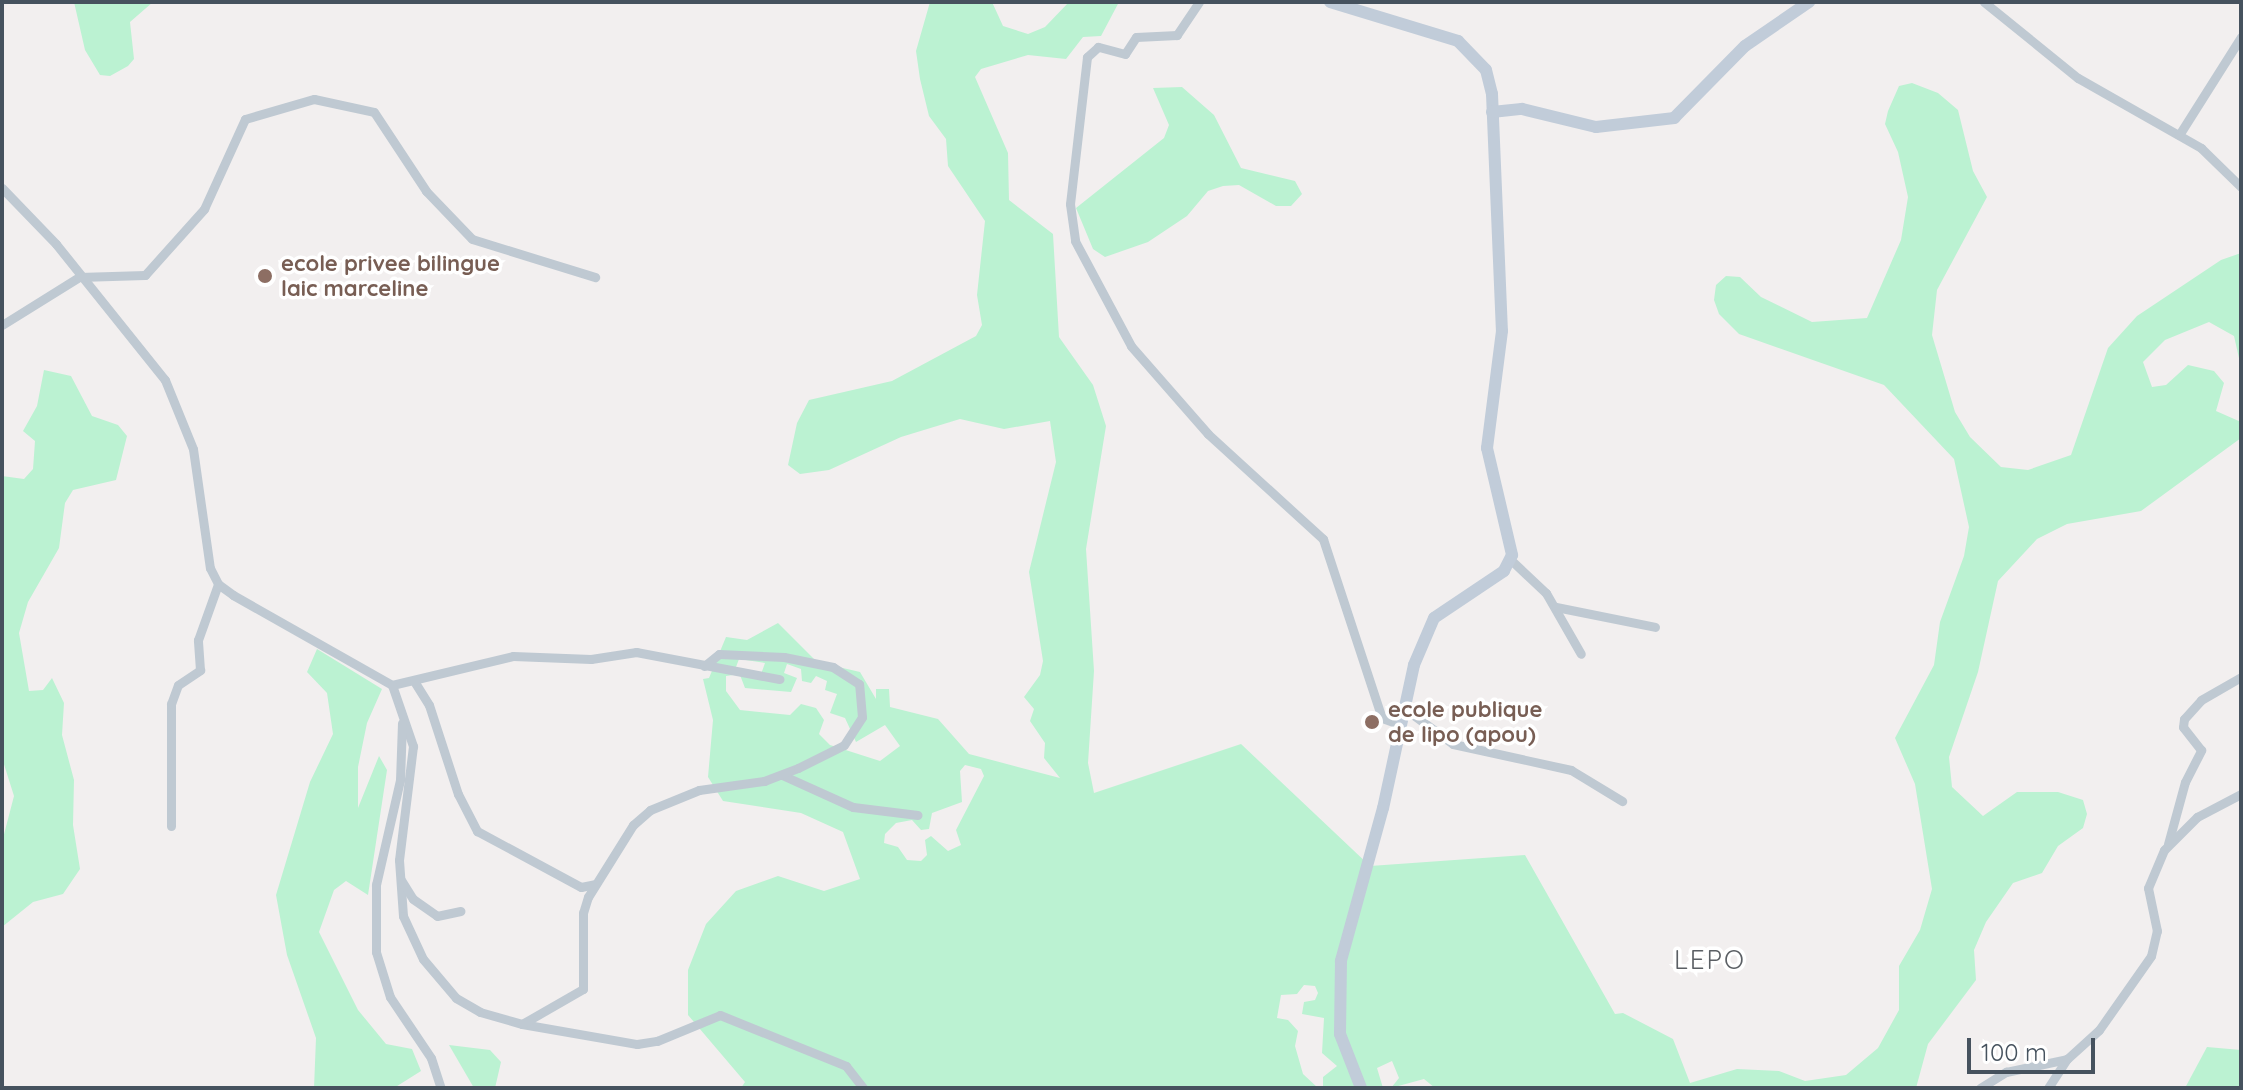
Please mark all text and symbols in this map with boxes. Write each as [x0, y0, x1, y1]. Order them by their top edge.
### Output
place label: ecole privee bilingue laic marceline [281, 250, 500, 302]
marker: ecole privee bilingue laic marceline [256, 267, 274, 285]
place label: ecole publique de lipo (apou) [1388, 696, 1542, 748]
marker: ecole publique de lipo (apou) [1363, 713, 1381, 731]
district label: LEPO [1674, 944, 1746, 976]
scale bar [1971, 1022, 2099, 1072]
text: 100 m [1981, 1037, 2047, 1067]

